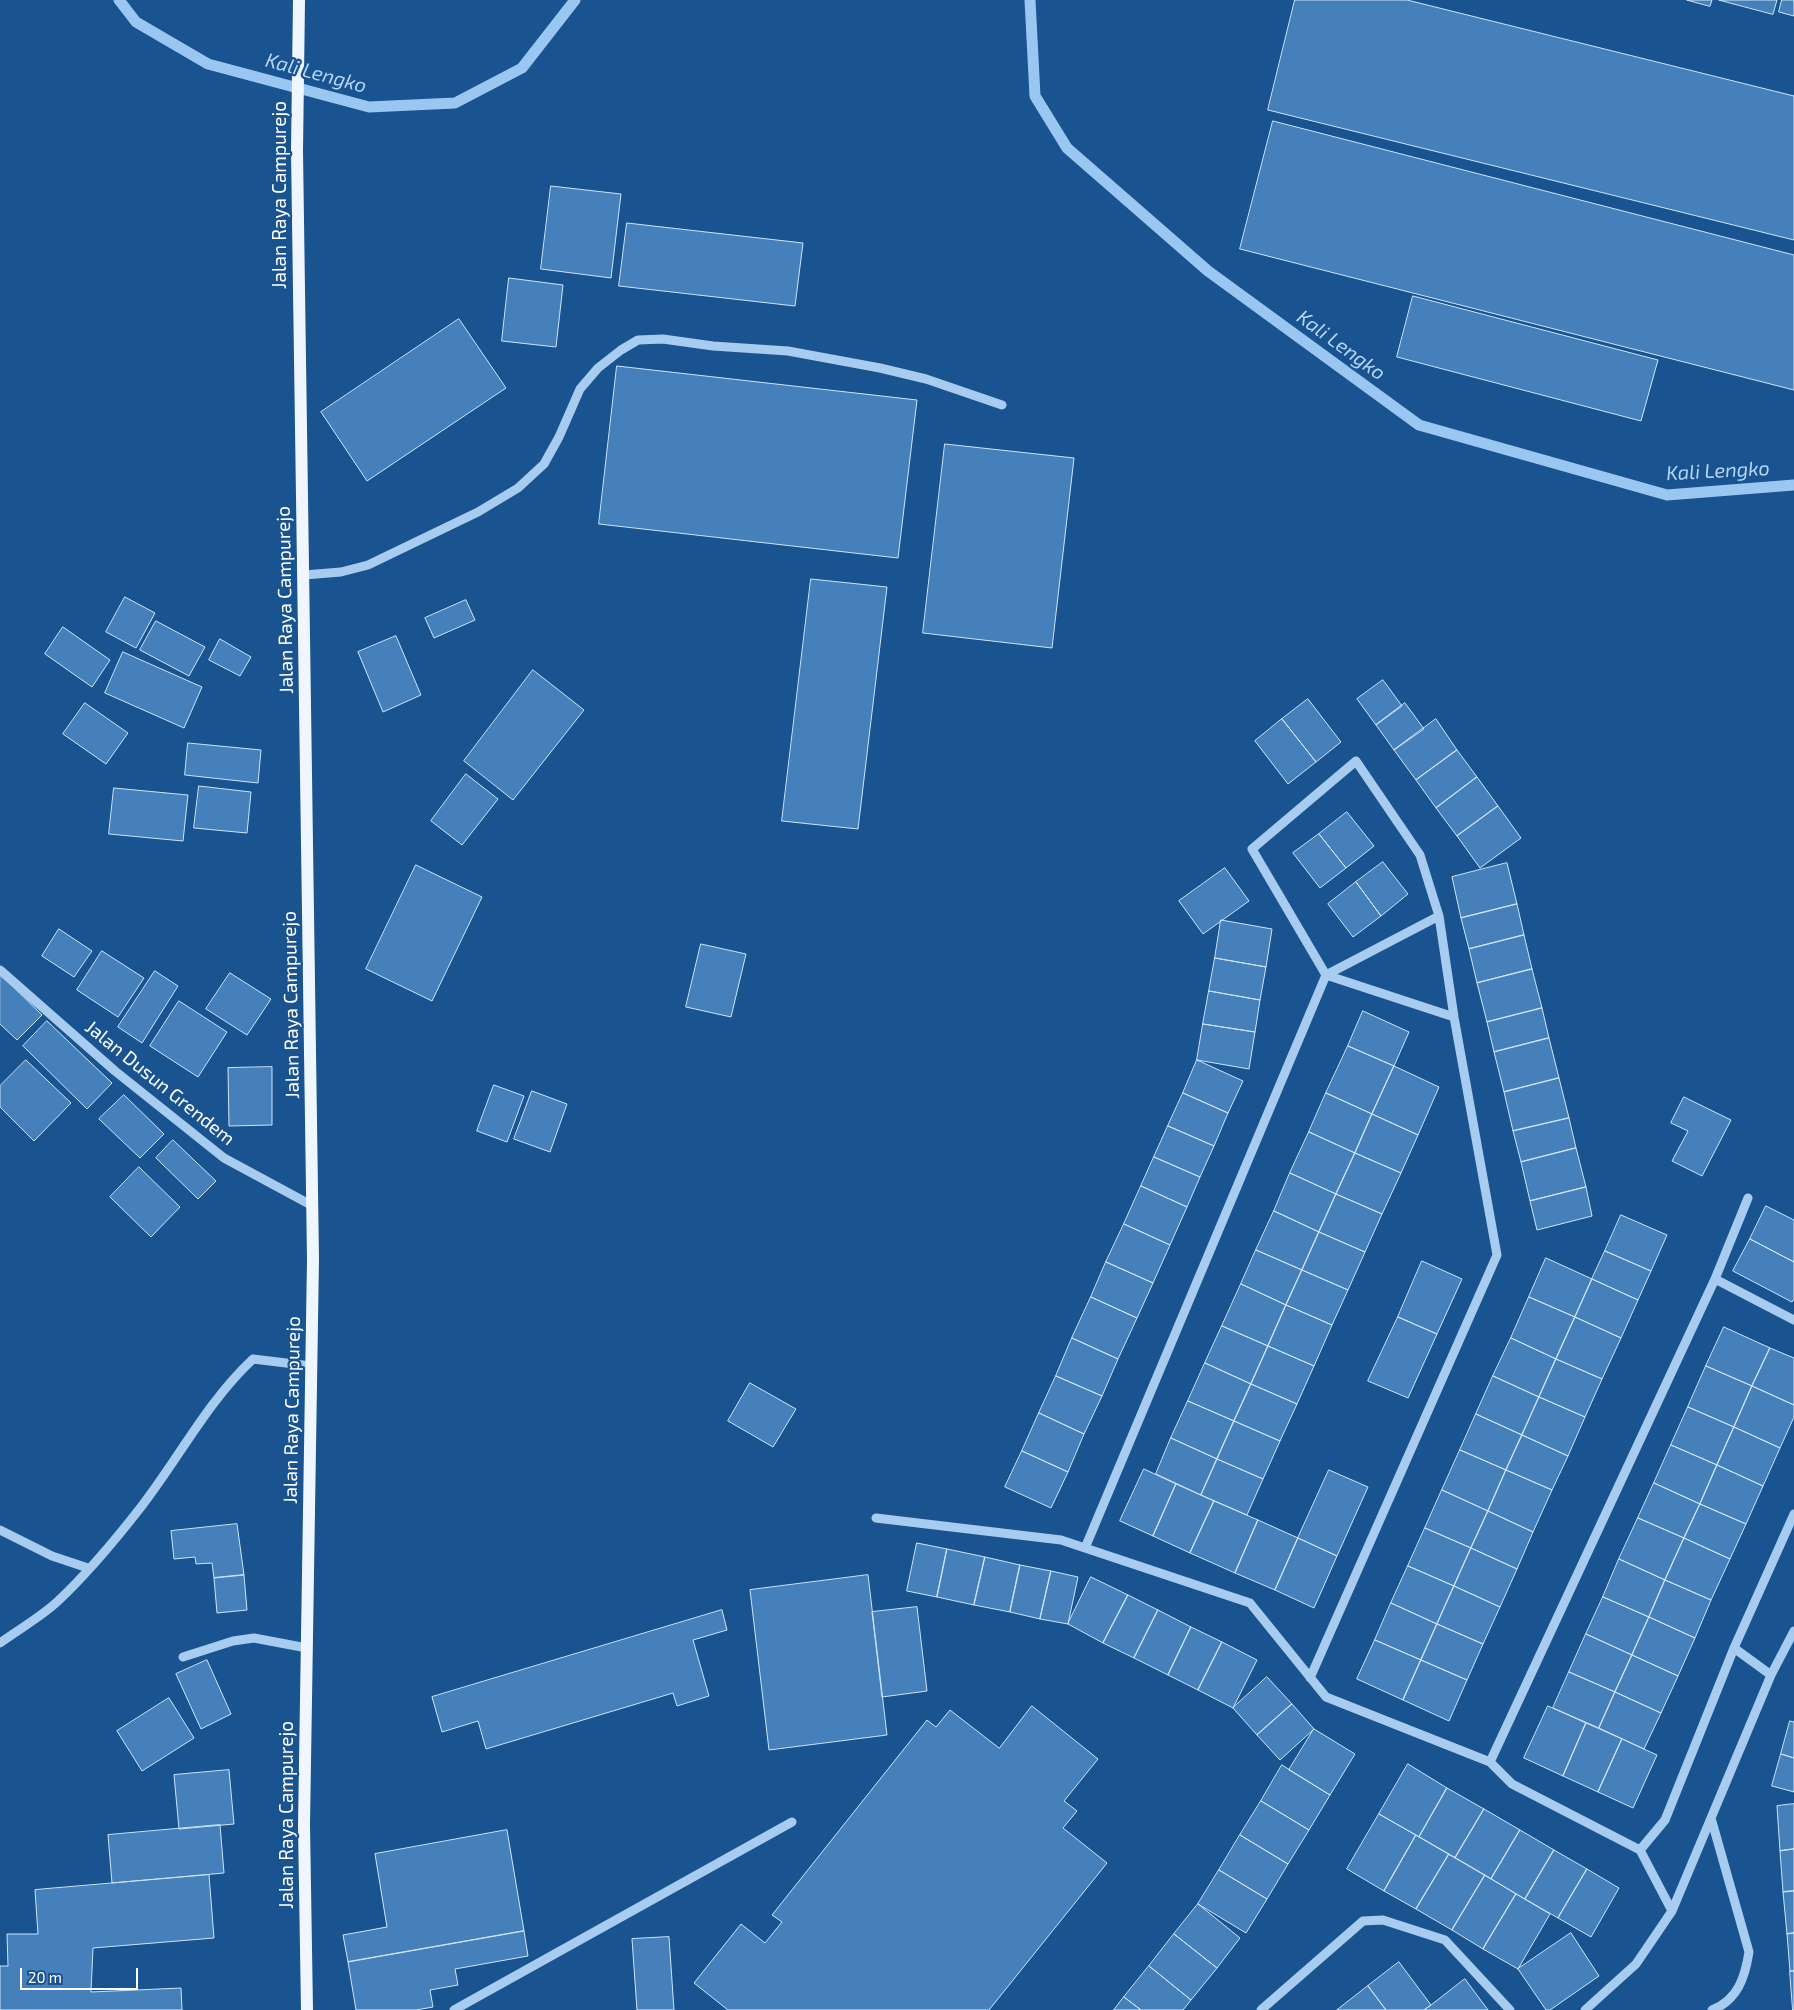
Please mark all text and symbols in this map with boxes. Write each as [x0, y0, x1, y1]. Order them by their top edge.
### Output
water label: Kali Lengko [263, 48, 369, 98]
street label: Jalan Raya Campurejo [269, 101, 291, 289]
water label: Kali Lengko [1292, 305, 1390, 385]
water label: Kali Lengko [1666, 456, 1770, 486]
street label: Jalan Raya Campurejo [272, 506, 298, 694]
street label: Jalan Raya Campurejo [278, 911, 304, 1099]
street label: Jalan Dusun Grendem [81, 1016, 239, 1150]
street label: Jalan Raya Campurejo [279, 1316, 305, 1504]
street label: Jalan Raya Campurejo [276, 1721, 298, 1909]
scale bar [22, 1958, 140, 1990]
text: 20 m [28, 1968, 62, 1986]

